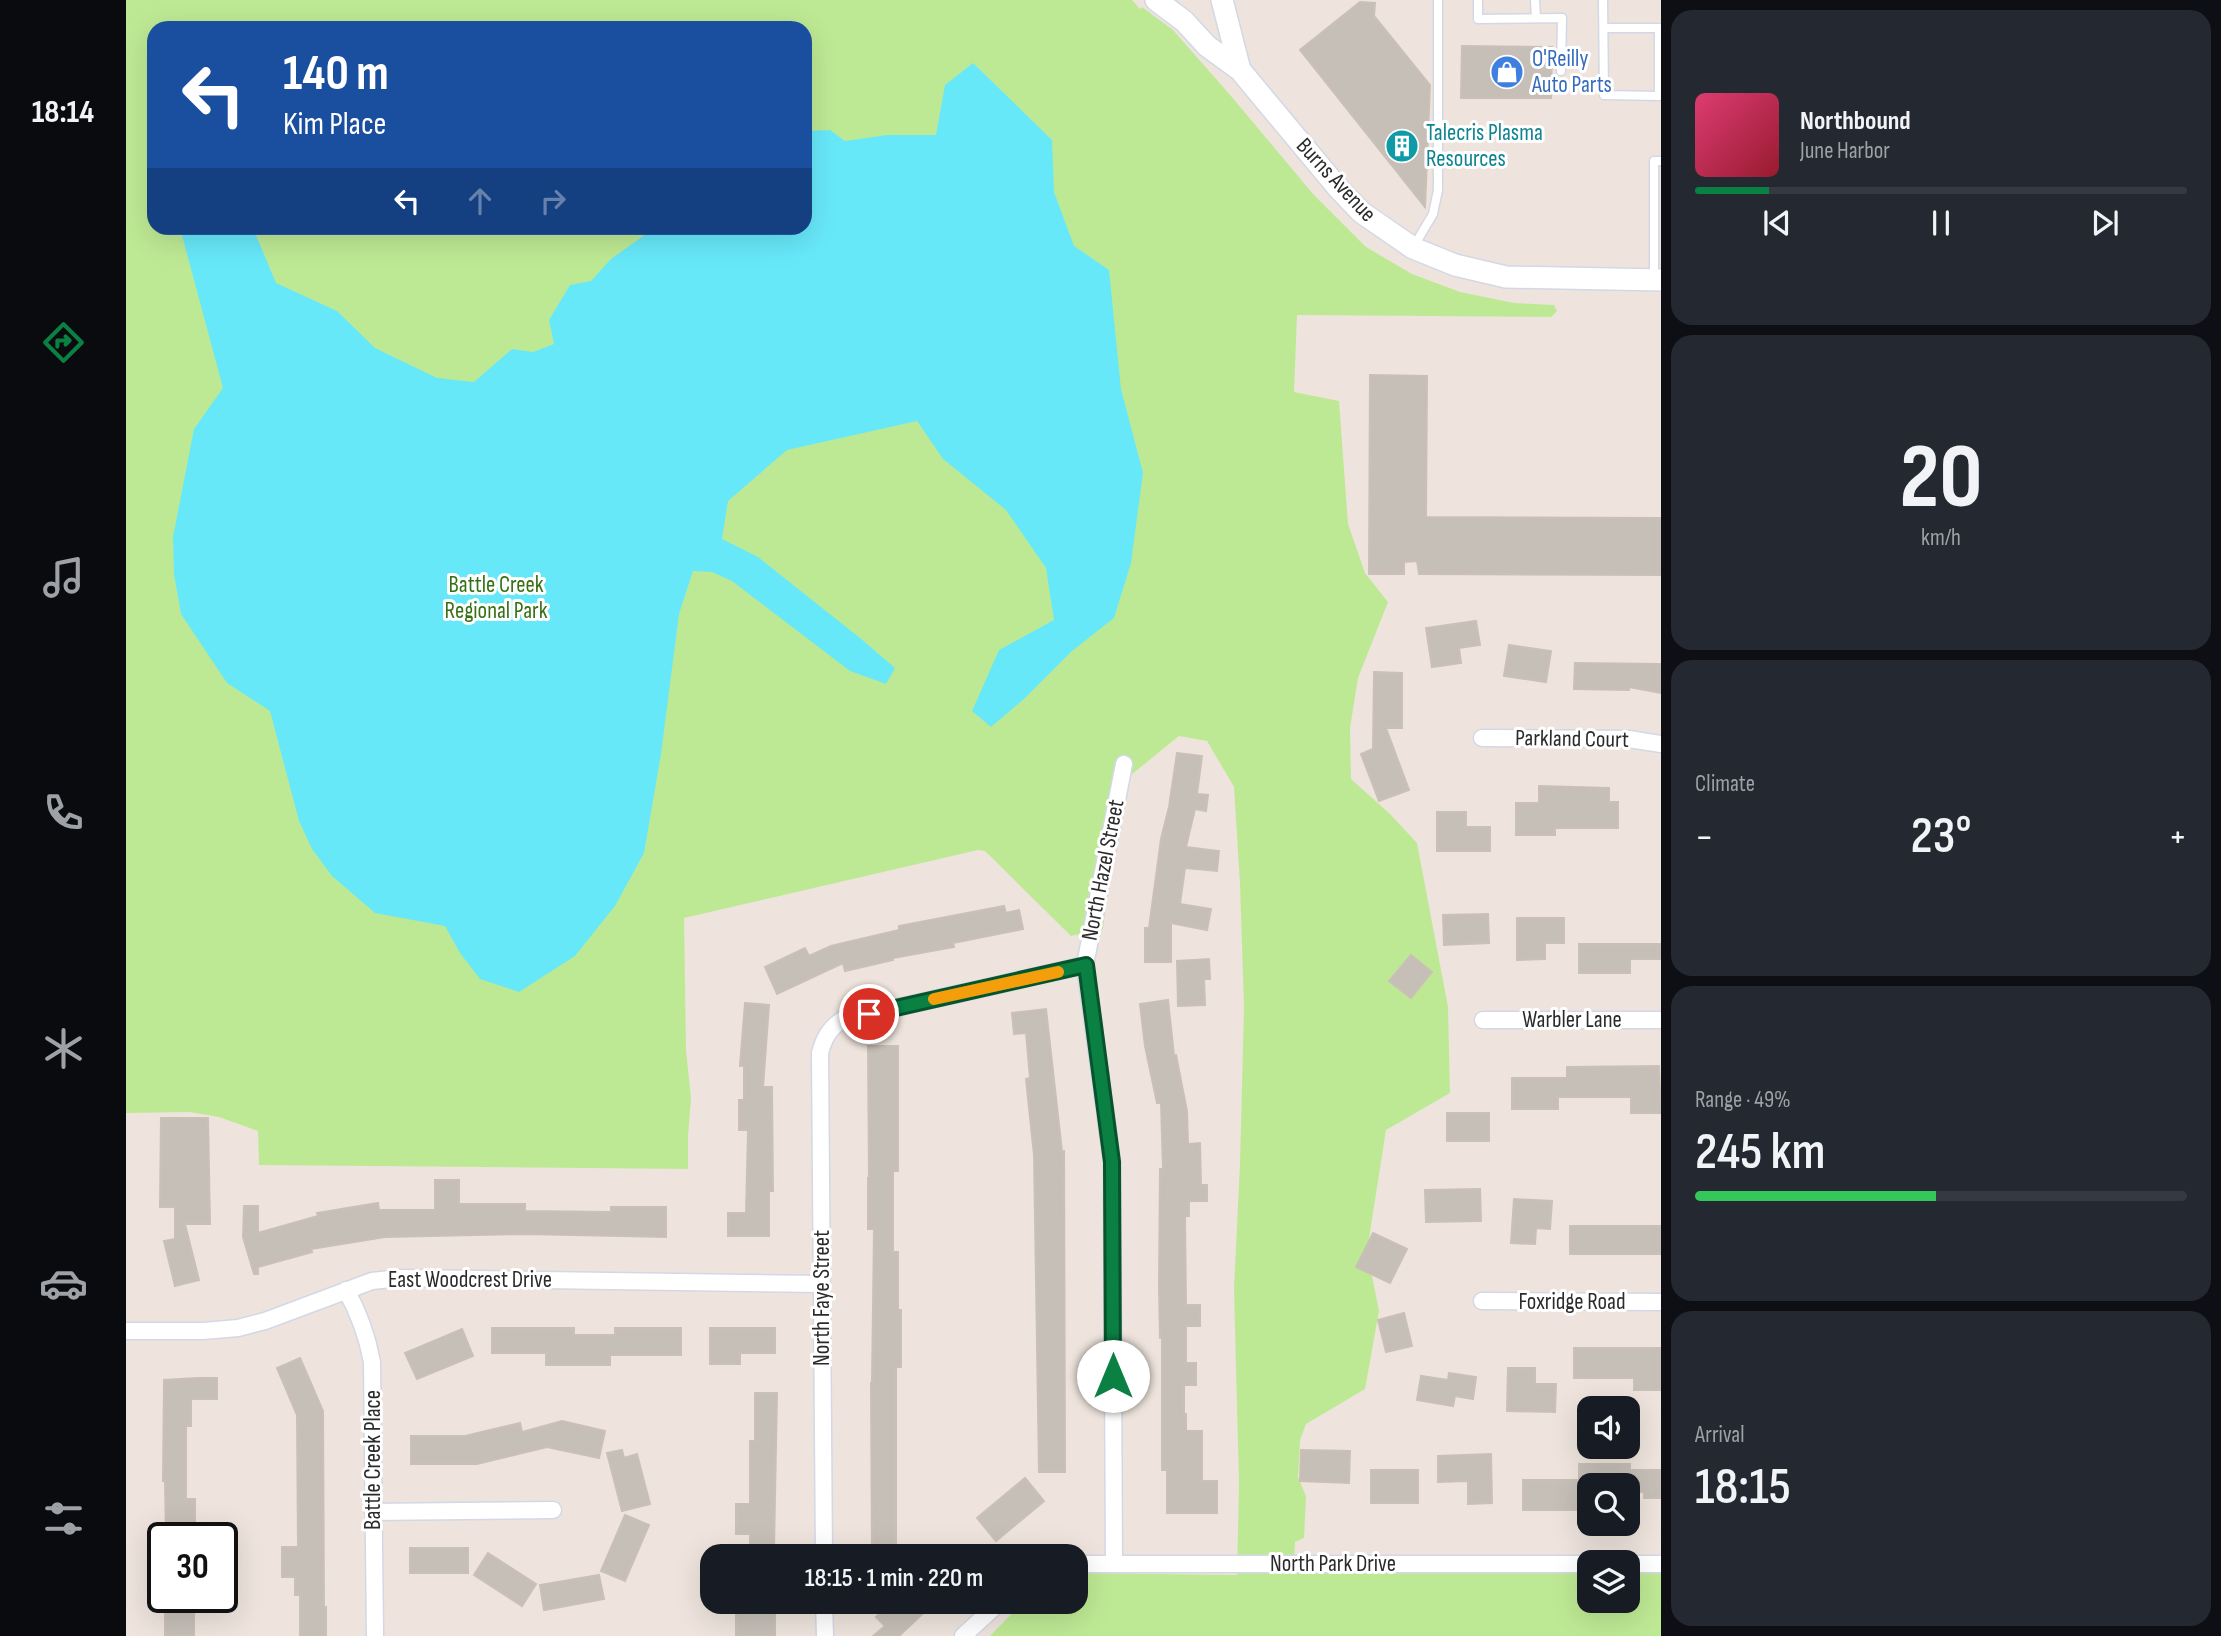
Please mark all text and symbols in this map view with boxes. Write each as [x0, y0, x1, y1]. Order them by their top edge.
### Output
text: 140 m [283, 45, 389, 104]
place label: O'Reilly Auto Parts [1531, 45, 1612, 99]
icon: left [168, 49, 259, 140]
shop icon: O'Reilly Auto Parts [1488, 53, 1526, 91]
text: 18:14 [32, 93, 94, 132]
text: Kim Place [283, 105, 386, 144]
text: Northbound [1800, 106, 1911, 137]
place label: Talecris Plasma Resources [1426, 119, 1543, 173]
building icon: Talecris Plasma Resources [1383, 127, 1421, 165]
street label: Burns Avenue [1290, 132, 1382, 228]
text: June Harbor [1800, 137, 1890, 165]
icon: left [388, 182, 426, 220]
icon: ahead [461, 182, 499, 220]
icon: right [534, 182, 572, 220]
icon: previous [1758, 204, 1796, 242]
icon: pause [1922, 204, 1960, 242]
icon: next [2086, 204, 2124, 242]
icon: directions [39, 318, 88, 367]
text: 20 [1899, 424, 1983, 533]
text: km/h [1921, 524, 1961, 552]
icon: music [39, 553, 88, 602]
park label: Battle Creek Regional Park [445, 571, 548, 625]
street label: Parkland Court [1515, 724, 1629, 754]
text: Climate [1695, 770, 1755, 798]
icon: phone [39, 788, 88, 837]
street label: North Hazel Street [1076, 797, 1130, 943]
text: 23° [1911, 805, 1971, 868]
text: − [1695, 815, 1714, 860]
text: + [2168, 815, 2187, 860]
pin [839, 984, 899, 1044]
icon: arrive [850, 995, 888, 1033]
street label: Warbler Lane [1522, 1006, 1622, 1034]
icon: climate [39, 1024, 88, 1073]
text: Range · 49% [1695, 1086, 1791, 1114]
text: 245 km [1695, 1121, 1826, 1184]
street label: North Faye Street [808, 1230, 836, 1366]
icon: car [39, 1259, 88, 1308]
street label: East Woodcrest Drive [388, 1266, 552, 1294]
street label: Foxridge Road [1518, 1288, 1626, 1316]
position arrow [1076, 1339, 1150, 1413]
street label: Battle Creek Place [359, 1390, 387, 1530]
map controls [1577, 1396, 1640, 1613]
button: sound [1577, 1396, 1640, 1459]
text: Arrival [1695, 1421, 1744, 1449]
text: 18:15 [1695, 1456, 1791, 1519]
button: search [1577, 1473, 1640, 1536]
icon: filters [39, 1494, 88, 1543]
speed limit sign: 30 [147, 1522, 238, 1613]
street label: North Park Drive [1270, 1550, 1396, 1578]
button: layers [1577, 1550, 1640, 1613]
text: 18:15 · 1 min · 220 m [805, 1563, 983, 1594]

